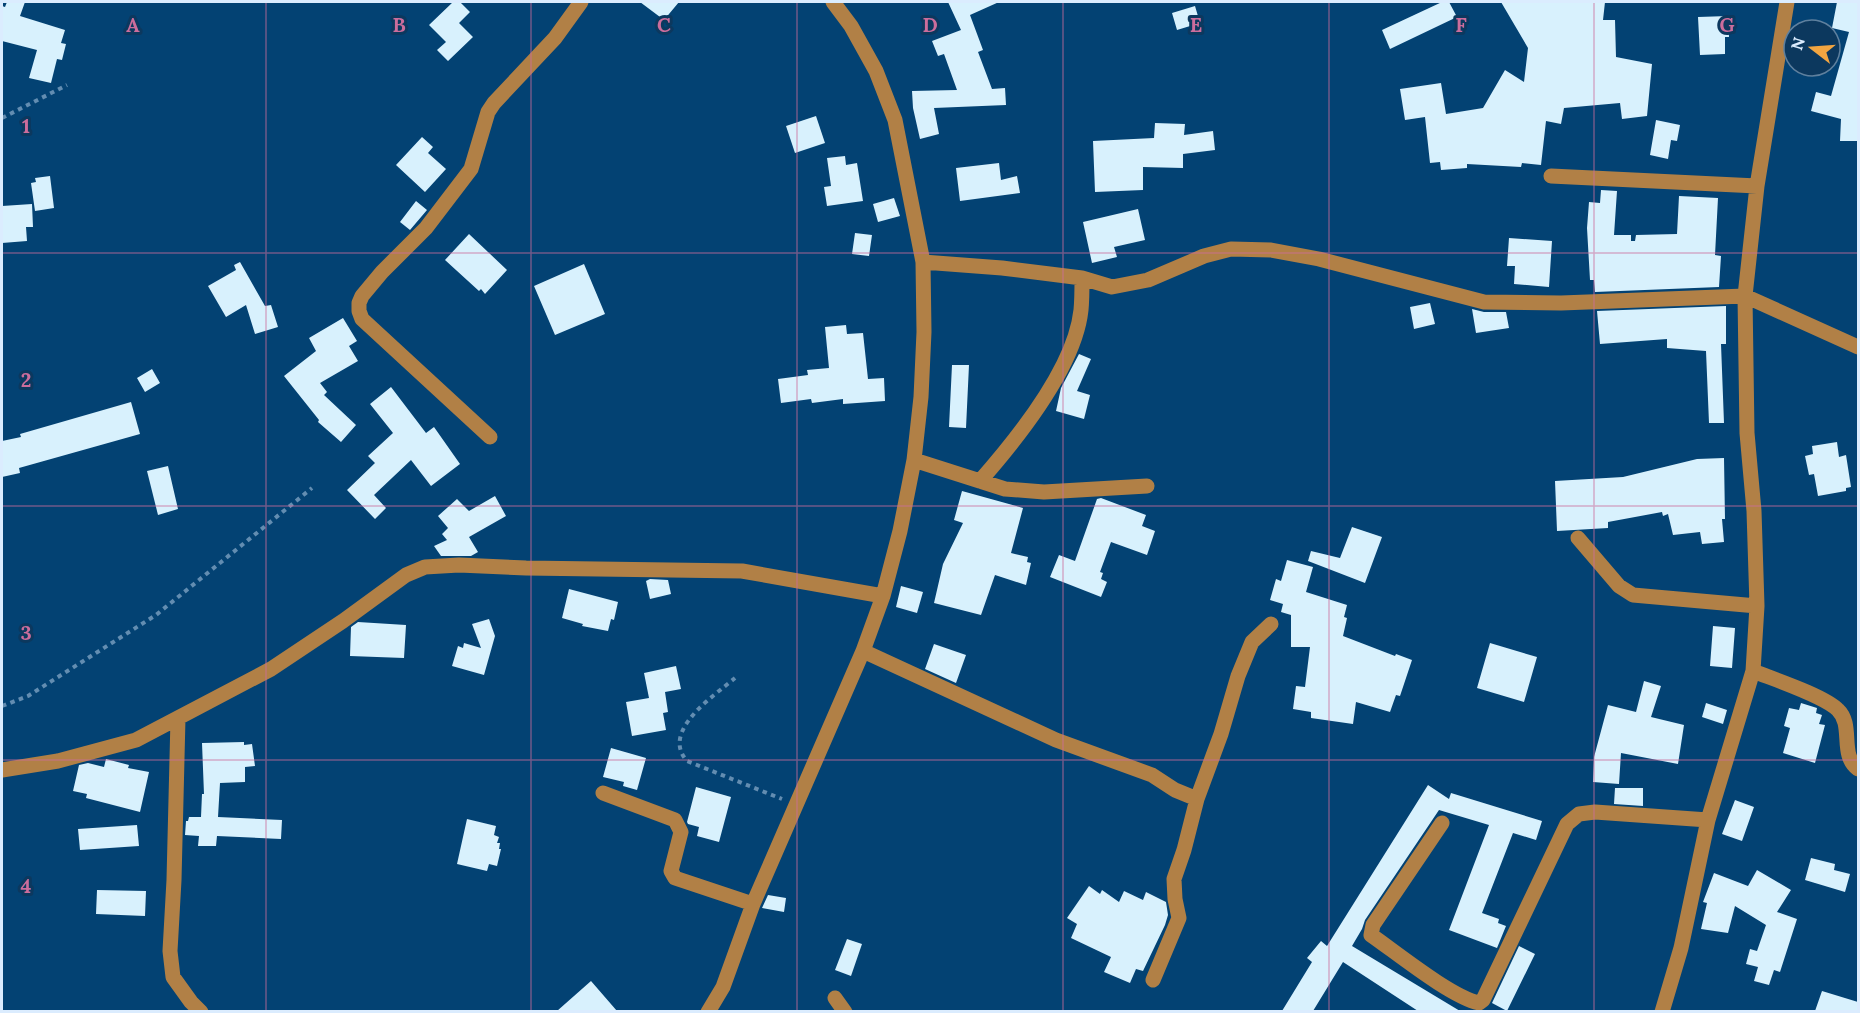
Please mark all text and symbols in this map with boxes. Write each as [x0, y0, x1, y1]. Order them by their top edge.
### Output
text: A [126, 12, 140, 37]
text: B [392, 12, 406, 37]
text: C [657, 12, 671, 37]
text: D [922, 12, 938, 37]
text: E [1190, 12, 1202, 37]
text: F [1455, 12, 1467, 37]
text: G [1719, 12, 1735, 37]
north arrow [1782, 18, 1842, 78]
text: N [1786, 35, 1809, 52]
text: 1 [22, 113, 30, 138]
text: 2 [21, 367, 31, 392]
text: 3 [20, 620, 32, 645]
text: 4 [21, 873, 32, 898]

